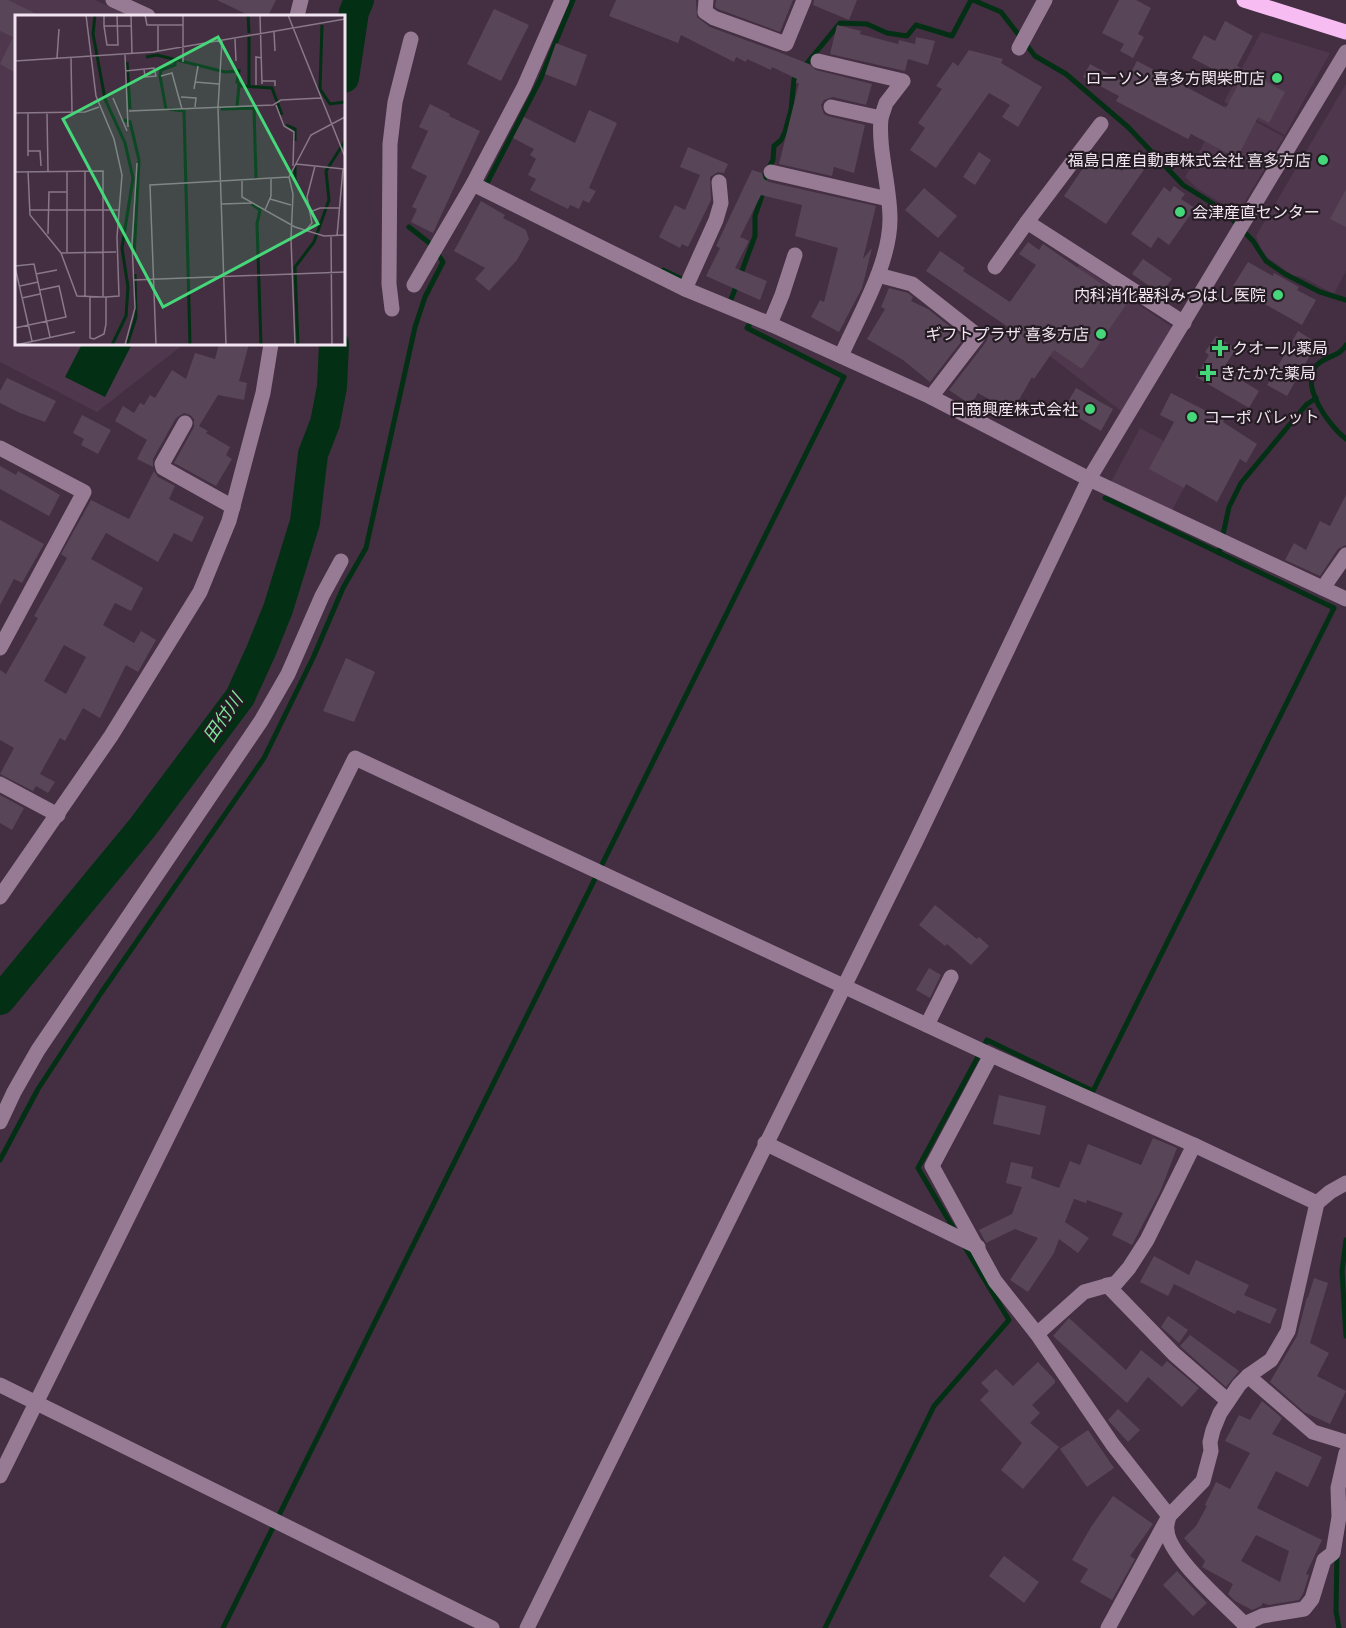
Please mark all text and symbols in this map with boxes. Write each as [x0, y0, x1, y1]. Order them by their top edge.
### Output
inset map [15, 15, 345, 345]
place label: ローソン 喜多方関柴町店 [1085, 69, 1265, 88]
marker: ローソン 喜多方関柴町店 [1270, 71, 1284, 85]
place label: 福島日産自動車株式会社 喜多方店 [1067, 151, 1311, 170]
marker: 福島日産自動車株式会社 喜多方店 [1316, 153, 1330, 167]
place label: 会津産直センター [1192, 203, 1320, 222]
marker: 会津産直センター [1173, 205, 1187, 219]
place label: 内科消化器科みつはし医院 [1074, 286, 1266, 305]
marker: 内科消化器科みつはし医院 [1271, 288, 1285, 302]
place label: ギフトプラザ 喜多方店 [925, 325, 1089, 344]
marker: ギフトプラザ 喜多方店 [1094, 327, 1108, 341]
place label: クオール薬局 [1232, 339, 1328, 358]
marker: クオール薬局 [1213, 341, 1227, 355]
place label: きたかた薬局 [1220, 364, 1316, 383]
marker: きたかた薬局 [1201, 366, 1215, 380]
place label: 日商興産株式会社 [950, 400, 1078, 419]
marker: 日商興産株式会社 [1083, 402, 1097, 416]
place label: コーポ バレット [1204, 408, 1320, 427]
marker: コーポ バレット [1185, 410, 1199, 424]
water label: 田付川 [199, 688, 249, 746]

